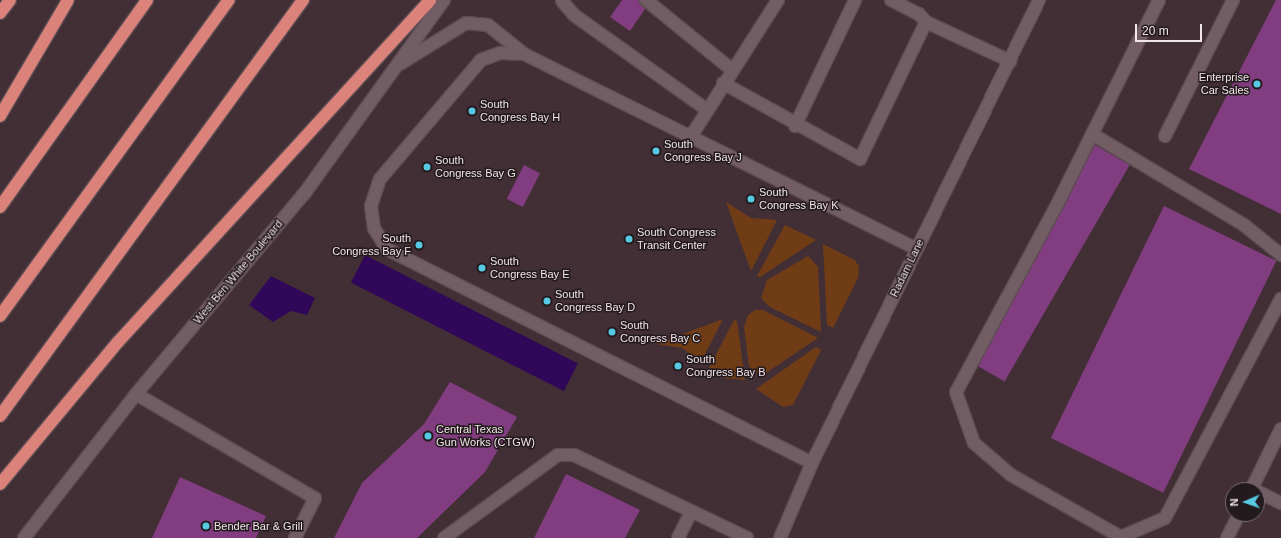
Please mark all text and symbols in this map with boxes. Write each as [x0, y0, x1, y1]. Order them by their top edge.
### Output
scale bar [1137, 16, 1204, 42]
text: 20 m [1142, 24, 1169, 38]
place label: Enterprise Car Sales [1199, 71, 1249, 97]
marker: Enterprise Car Sales [1252, 79, 1262, 89]
place label: South Congress Bay H [480, 98, 560, 124]
marker: South Congress Bay H [467, 106, 477, 116]
place label: South Congress Bay J [664, 138, 742, 164]
marker: South Congress Bay J [651, 146, 661, 156]
place label: South Congress Bay G [435, 154, 516, 180]
marker: South Congress Bay G [422, 162, 432, 172]
place label: South Congress Bay K [759, 186, 838, 212]
marker: South Congress Bay K [746, 194, 756, 204]
street label: West Ben White Boulevard [191, 217, 285, 327]
place label: South Congress Transit Center [637, 226, 716, 252]
place label: South Congress Bay F [332, 232, 411, 258]
marker: South Congress Transit Center [624, 234, 634, 244]
street label: Radam Lane [887, 237, 927, 299]
marker: South Congress Bay F [414, 240, 424, 250]
place label: South Congress Bay E [490, 255, 569, 281]
marker: South Congress Bay E [477, 263, 487, 273]
place label: South Congress Bay D [555, 288, 635, 314]
marker: South Congress Bay D [542, 296, 552, 306]
place label: South Congress Bay C [620, 319, 700, 345]
marker: South Congress Bay C [607, 327, 617, 337]
place label: South Congress Bay B [686, 353, 765, 379]
marker: South Congress Bay B [673, 361, 683, 371]
place label: Central Texas Gun Works (CTGW) [436, 423, 535, 449]
marker: Central Texas Gun Works (CTGW) [423, 431, 433, 441]
north arrow [1225, 482, 1265, 522]
text: N [1228, 498, 1240, 507]
place label: Bender Bar & Grill [214, 519, 303, 533]
marker: Bender Bar & Grill [201, 521, 211, 531]

